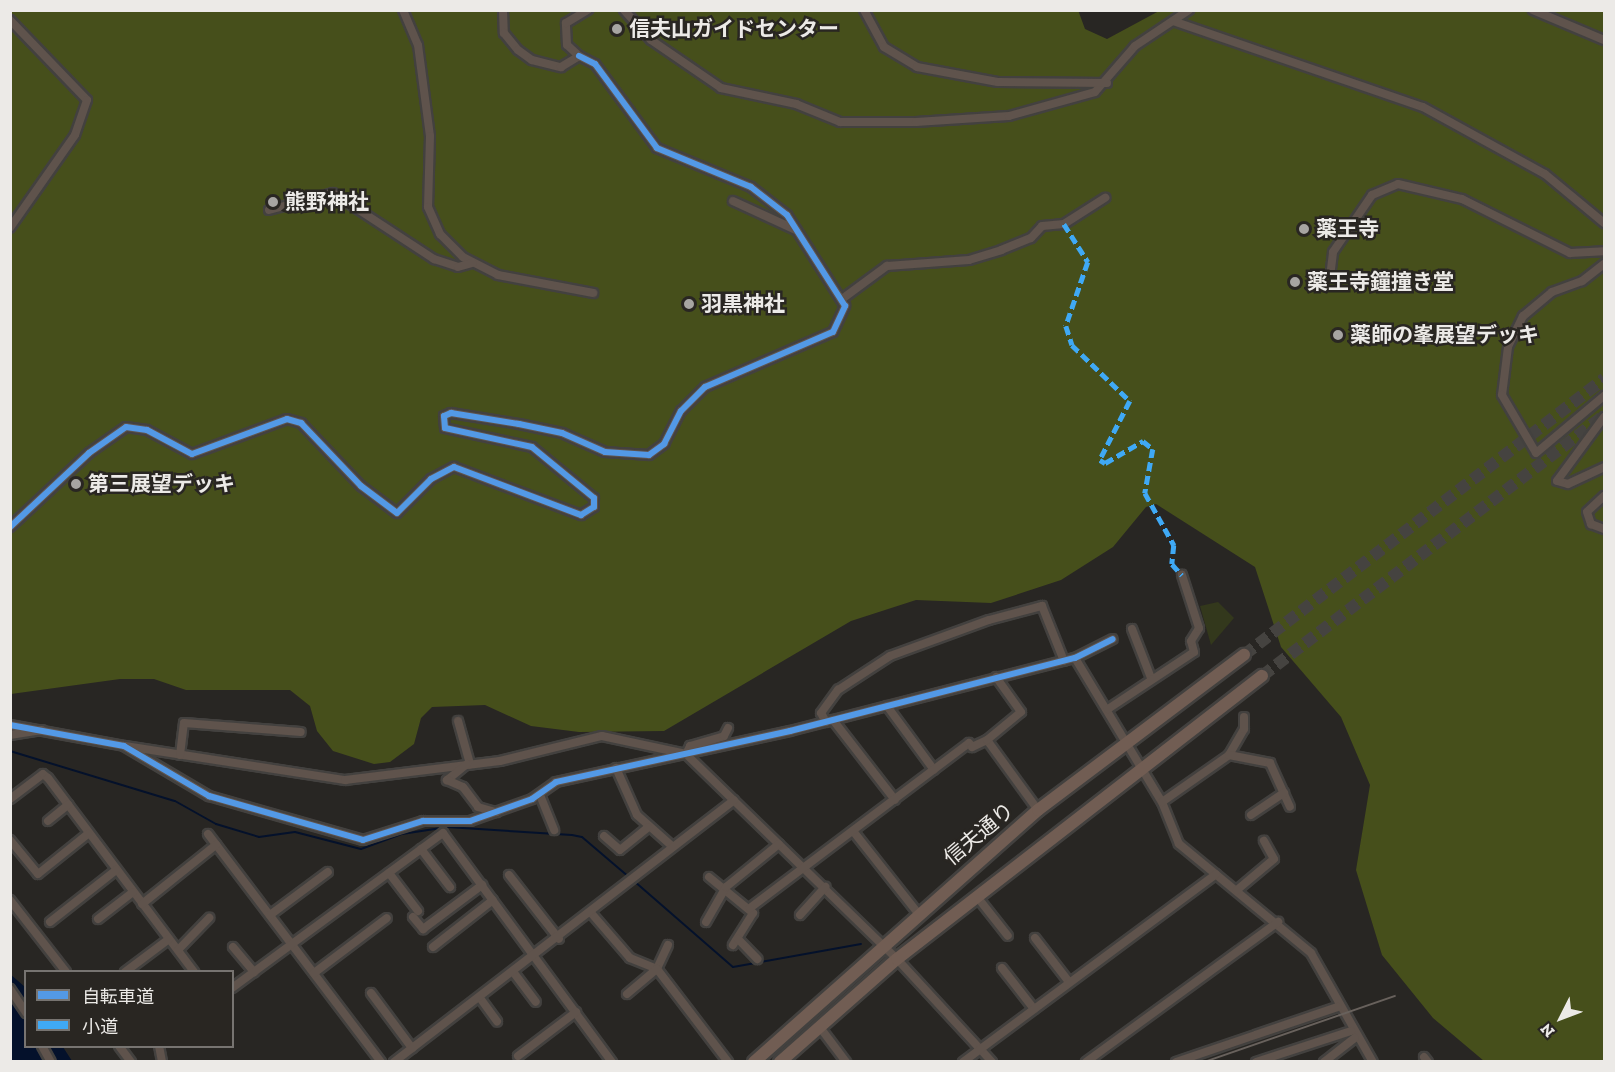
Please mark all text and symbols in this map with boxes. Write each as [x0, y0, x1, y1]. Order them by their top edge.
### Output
place label: 信夫山ガイドセンター [629, 16, 839, 42]
marker: 信夫山ガイドセンター [610, 22, 624, 36]
place label: 熊野神社 [285, 189, 369, 215]
marker: 熊野神社 [266, 195, 280, 209]
place label: 薬王寺 [1316, 216, 1379, 242]
marker: 薬王寺 [1297, 222, 1311, 236]
place label: 薬王寺鐘撞き堂 [1307, 269, 1454, 295]
marker: 薬王寺鐘撞き堂 [1288, 275, 1302, 289]
place label: 羽黒神社 [701, 291, 785, 317]
marker: 羽黒神社 [682, 297, 696, 311]
place label: 薬師の峯展望デッキ [1350, 322, 1539, 348]
marker: 薬師の峯展望デッキ [1331, 328, 1345, 342]
place label: 第三展望デッキ [88, 471, 235, 497]
marker: 第三展望デッキ [69, 477, 83, 491]
street label: 信夫通り [939, 797, 1019, 871]
legend [24, 970, 234, 1048]
text: 自転車道 [82, 986, 154, 1008]
north arrow [1531, 988, 1591, 1048]
text: 小道 [82, 1016, 118, 1038]
text: N [1536, 1020, 1558, 1041]

